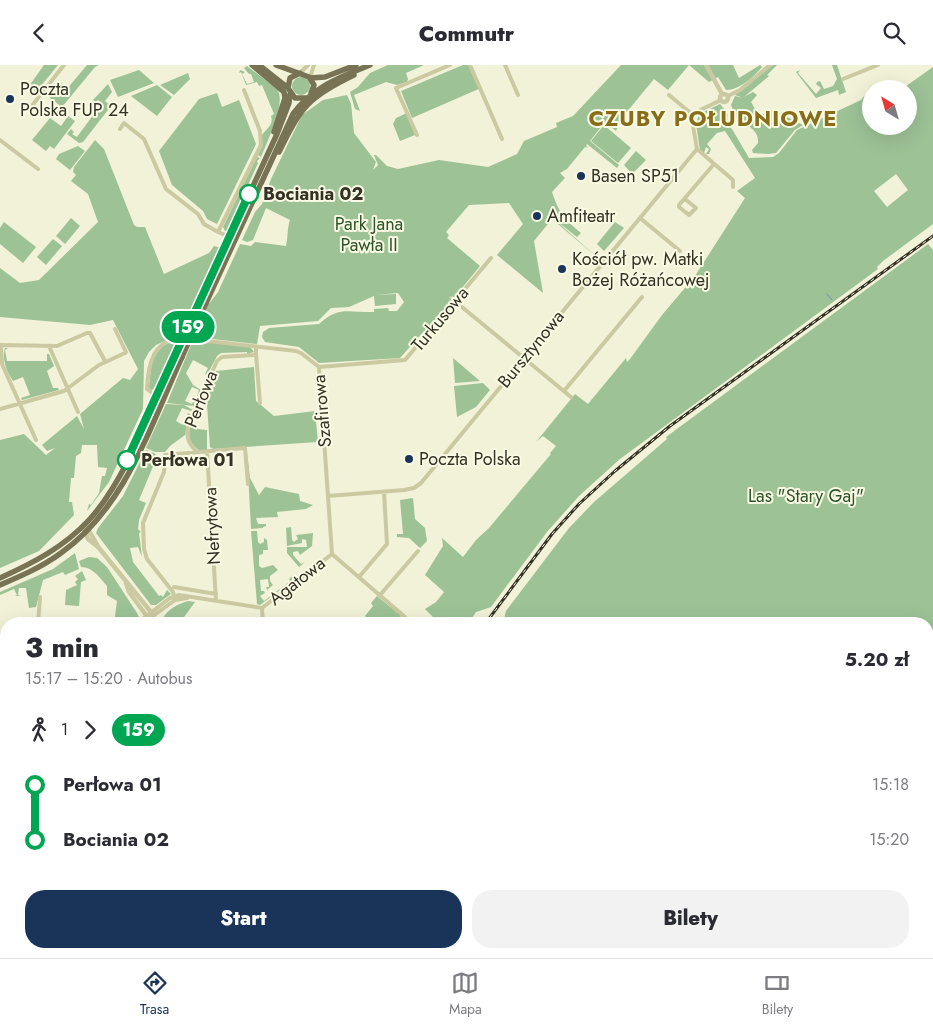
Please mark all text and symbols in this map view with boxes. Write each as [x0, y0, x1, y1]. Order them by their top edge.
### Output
text: Commutr [419, 17, 514, 49]
icon: back [25, 19, 53, 47]
icon: search [880, 19, 908, 47]
place label: Poczta Polska FUP 24 [20, 76, 129, 123]
north arrow [862, 80, 918, 135]
map controls [862, 80, 917, 135]
marker: Poczta Polska FUP 24 [4, 93, 16, 105]
district label: CZUBY POŁUDNIOWE [589, 102, 837, 134]
place label: Basen SP51 [591, 163, 679, 189]
marker: Basen SP51 [575, 170, 587, 182]
place label: Bociania 02 [263, 181, 363, 207]
marker: Bociania 02 [239, 184, 259, 204]
place label: Amfiteatr [547, 203, 616, 229]
marker: Amfiteatr [531, 210, 543, 222]
park label: Park Jana Pawła II [335, 211, 403, 258]
place label: Kościół pw. Matki Bożej Różańcowej [572, 246, 710, 293]
marker: Kościół pw. Matki Bożej Różańcowej [556, 263, 568, 275]
street label: Turkusowa [405, 281, 475, 357]
street label: Bursztynowa [492, 305, 570, 393]
line badge: 159 [159, 311, 217, 343]
text: 159 [172, 314, 204, 340]
street label: Perłowa [178, 367, 224, 431]
street label: Szafirowa [306, 374, 338, 448]
place label: Poczta Polska [419, 446, 521, 472]
place label: Perłowa 01 [141, 447, 234, 473]
marker: Perłowa 01 [117, 450, 137, 470]
marker: Poczta Polska [403, 453, 415, 465]
park label: Las "Stary Gaj" [748, 483, 864, 509]
street label: Nefrytowa [197, 486, 227, 566]
street label: Agatowa [263, 551, 331, 611]
text: 3 min [25, 627, 99, 668]
text: 5.20 zł [845, 646, 909, 673]
text: 15:17 – 15:20 · Autobus [25, 667, 192, 690]
icon: walk [25, 716, 53, 744]
icon: forward [76, 716, 104, 744]
text: 159 [122, 717, 155, 743]
text: 1 [61, 718, 68, 741]
text: Perłowa 01 [63, 771, 162, 798]
text: 15:18 [872, 773, 909, 796]
text: Bociania 02 [63, 826, 169, 853]
text: 15:20 [869, 828, 909, 851]
button: Start [25, 890, 462, 948]
button: Bilety [472, 890, 909, 948]
tab: Trasa [140, 969, 169, 1019]
tab: Mapa [449, 969, 482, 1019]
tab: Bilety [762, 969, 793, 1019]

